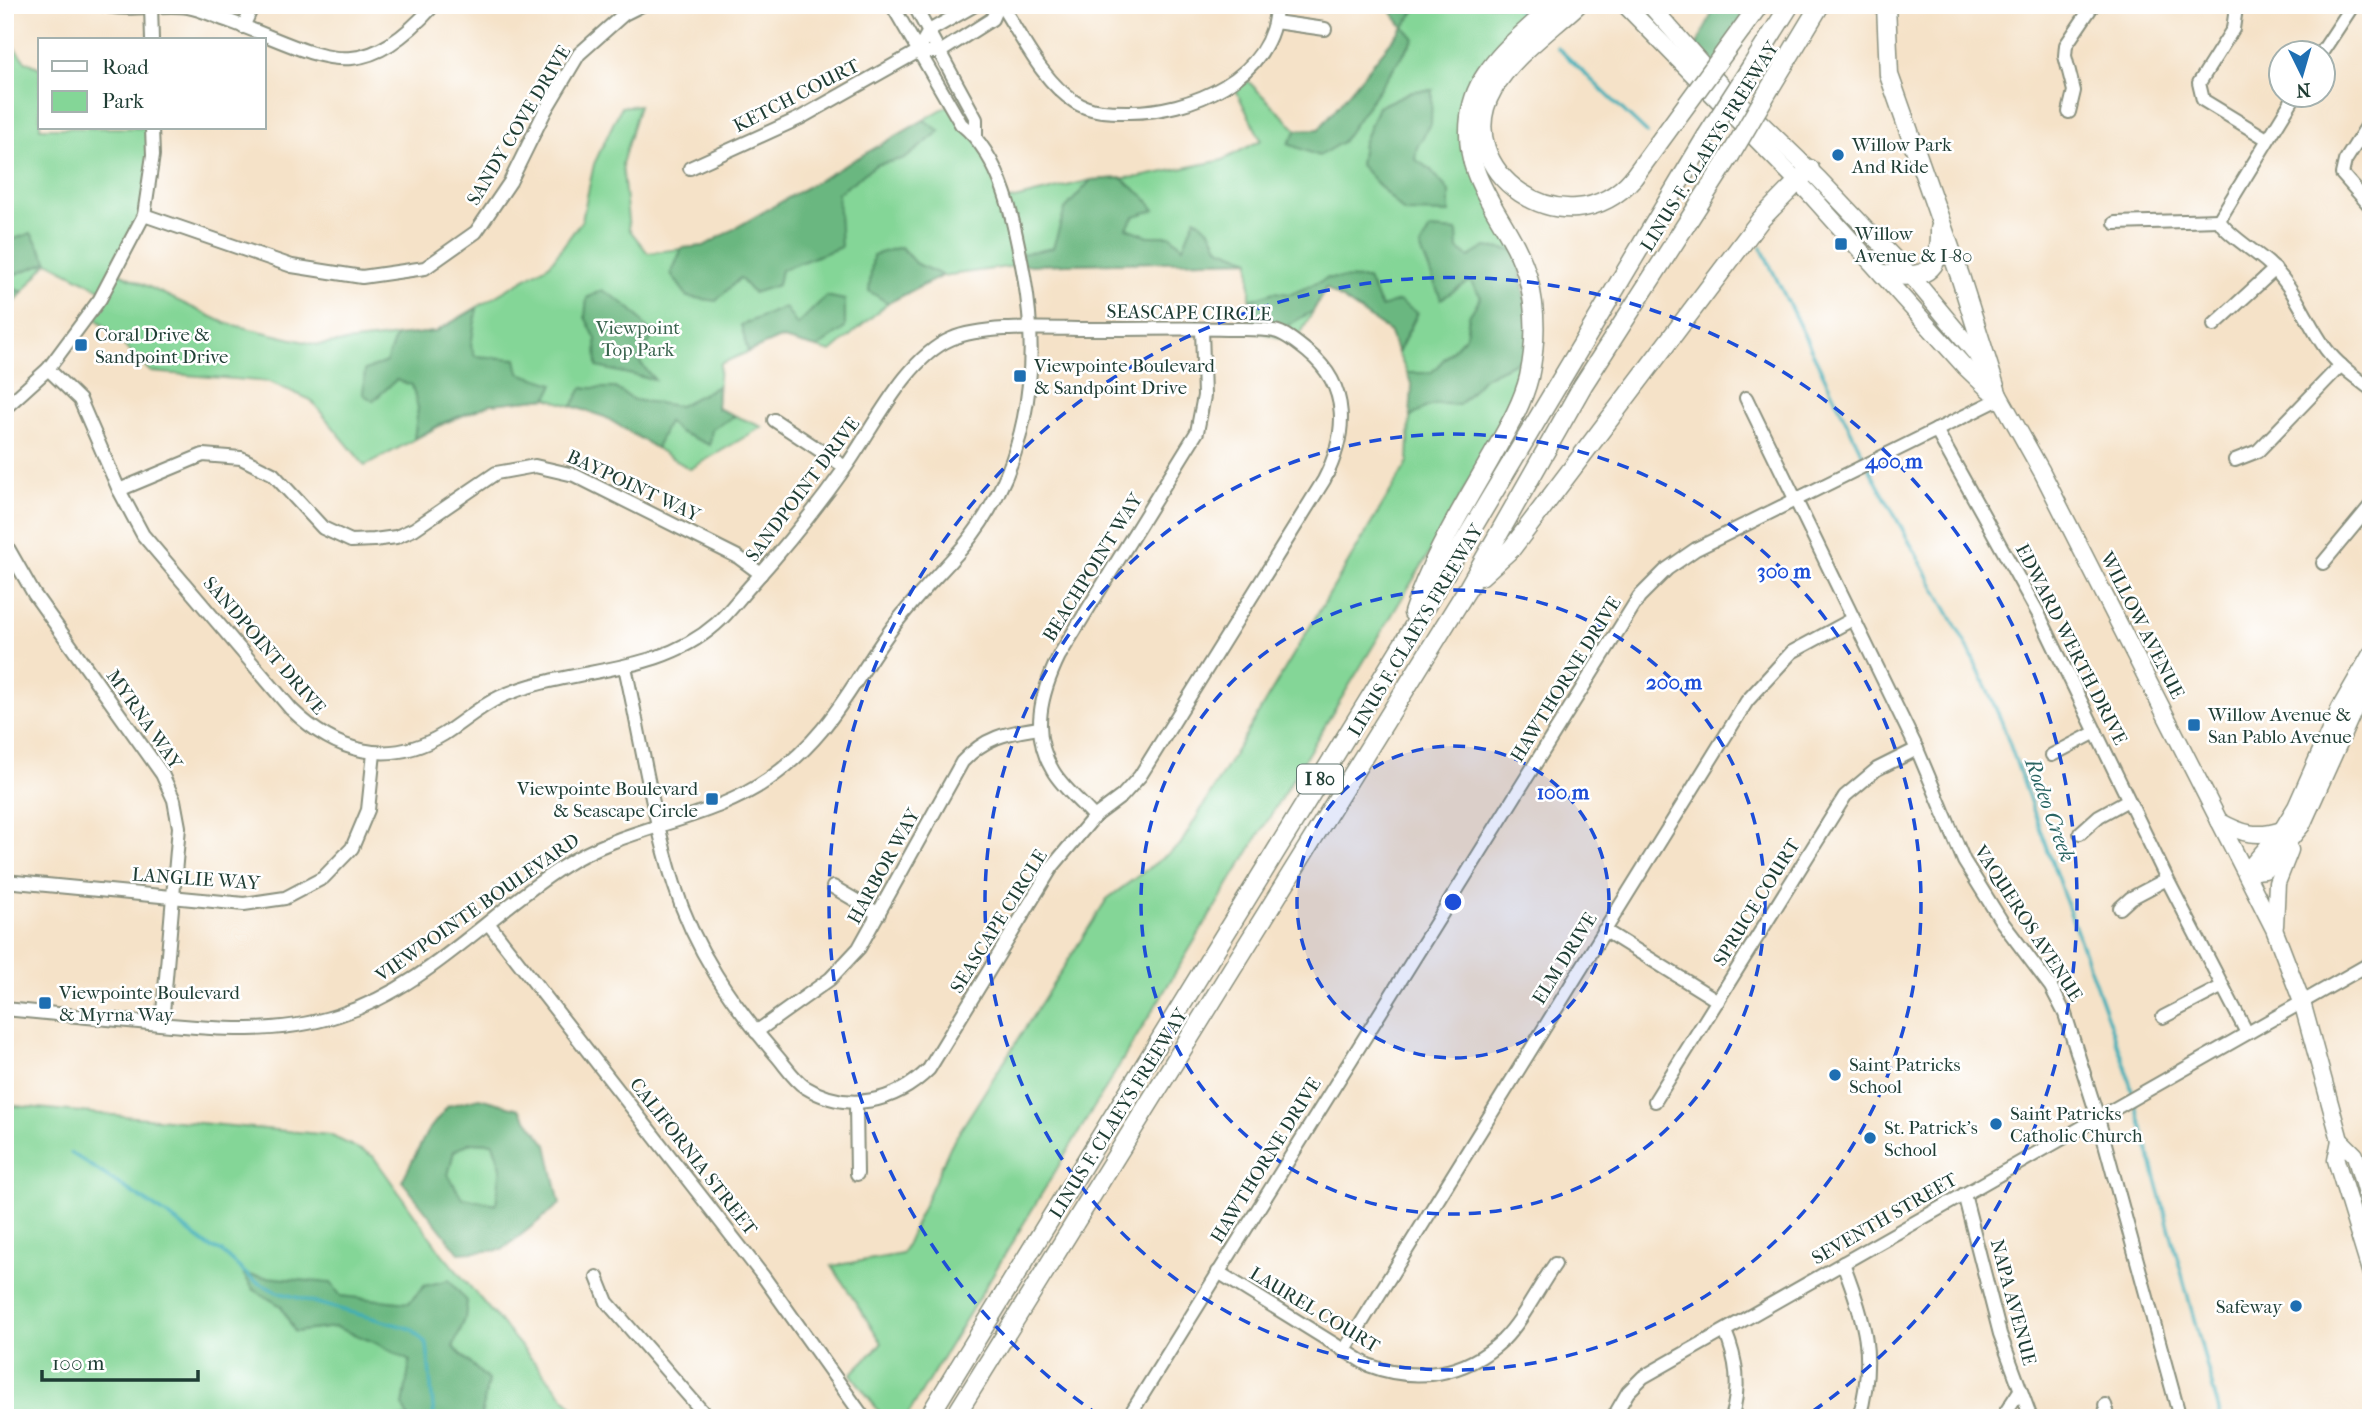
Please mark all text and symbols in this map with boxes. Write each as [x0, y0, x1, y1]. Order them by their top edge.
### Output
street label: LINUS F. CLAEYS FREEWAY [1636, 37, 1784, 256]
legend [38, 38, 266, 130]
north arrow [2268, 38, 2338, 108]
street label: SANDY COVE DRIVE [462, 41, 575, 209]
text: Road [102, 55, 149, 79]
street label: KETCH COURT [730, 55, 863, 137]
text: N [2295, 78, 2312, 102]
text: Park [102, 89, 144, 113]
place label: Willow Park And Ride [1851, 134, 1952, 178]
marker: Willow Park And Ride [1830, 147, 1846, 163]
place label: Willow Avenue & I-80 [1854, 223, 1972, 267]
marker: Willow Avenue & I-80 [1833, 236, 1849, 252]
street label: SEASCAPE CIRCLE [1106, 301, 1272, 325]
park label: Viewpoint Top Park [595, 317, 680, 361]
place label: Coral Drive & Sandpoint Drive [95, 324, 228, 368]
marker: Coral Drive & Sandpoint Drive [73, 337, 89, 353]
place label: Viewpointe Boulevard & Sandpoint Drive [1033, 355, 1216, 399]
marker: Viewpointe Boulevard & Sandpoint Drive [1012, 368, 1028, 384]
street label: SANDPOINT DRIVE [741, 413, 865, 566]
street label: BAYPOINT WAY [563, 445, 705, 527]
text: 400 m [1864, 449, 1923, 474]
street label: BEACHPOINT WAY [1038, 488, 1148, 646]
street label: LINUS F. CLAEYS FREEWAY [1344, 520, 1489, 741]
street label: EDWARD WERTH DRIVE [2011, 540, 2132, 749]
street label: WILLOW AVENUE [2095, 547, 2189, 703]
text: 300 m [1757, 559, 1811, 583]
street label: SANDPOINT DRIVE [198, 572, 330, 719]
street label: HAWTHORNE DRIVE [1506, 592, 1626, 766]
street label: MYRNA WAY [102, 665, 187, 775]
text: 200 m [1646, 670, 1703, 694]
place label: Willow Avenue & San Pablo Avenue [2207, 704, 2352, 748]
marker: Willow Avenue & San Pablo Avenue [2186, 717, 2202, 733]
water label: Rodeo Creek [2020, 753, 2080, 865]
road number: I 80 [1297, 764, 1343, 794]
place label: Viewpointe Boulevard & Seascape Circle [516, 778, 699, 822]
text: 100 m [1537, 780, 1590, 804]
marker: Viewpointe Boulevard & Seascape Circle [704, 791, 720, 807]
street label: HARBOR WAY [843, 804, 925, 928]
street label: VIEWPOINTE BOULEVARD [371, 829, 584, 987]
street label: SPRUCE COURT [1709, 835, 1805, 970]
street label: VAQUEROS AVENUE [1969, 840, 2087, 1006]
street label: SEASCAPE CIRCLE [946, 845, 1052, 997]
street label: LANGLIE WAY [131, 864, 262, 895]
centre of rings [1441, 890, 1465, 914]
street label: ELM DRIVE [1528, 908, 1602, 1008]
place label: Viewpointe Boulevard & Myrna Way [58, 982, 241, 1026]
marker: Viewpointe Boulevard & Myrna Way [37, 995, 53, 1011]
street label: LINUS F. CLAEYS FREEWAY [1045, 1004, 1193, 1223]
place label: Saint Patricks School [1849, 1054, 1960, 1098]
marker: Saint Patricks School [1827, 1067, 1843, 1083]
street label: HAWTHORNE DRIVE [1206, 1073, 1326, 1247]
street label: CALIFORNIA STREET [625, 1074, 762, 1240]
place label: Saint Patricks Catholic Church [2010, 1103, 2143, 1147]
marker: Saint Patricks Catholic Church [1988, 1116, 2004, 1132]
place label: St. Patrick's School [1884, 1117, 1978, 1161]
marker: St. Patrick's School [1862, 1130, 1878, 1146]
street label: SEVENTH STREET [1808, 1168, 1961, 1269]
street label: NAPA AVENUE [1986, 1237, 2041, 1368]
street label: LAUREL COURT [1246, 1262, 1384, 1357]
place label: Safeway [2216, 1296, 2283, 1318]
marker: Safeway [2288, 1298, 2304, 1314]
scale bar [42, 1339, 198, 1383]
text: 100 m [52, 1351, 105, 1375]

